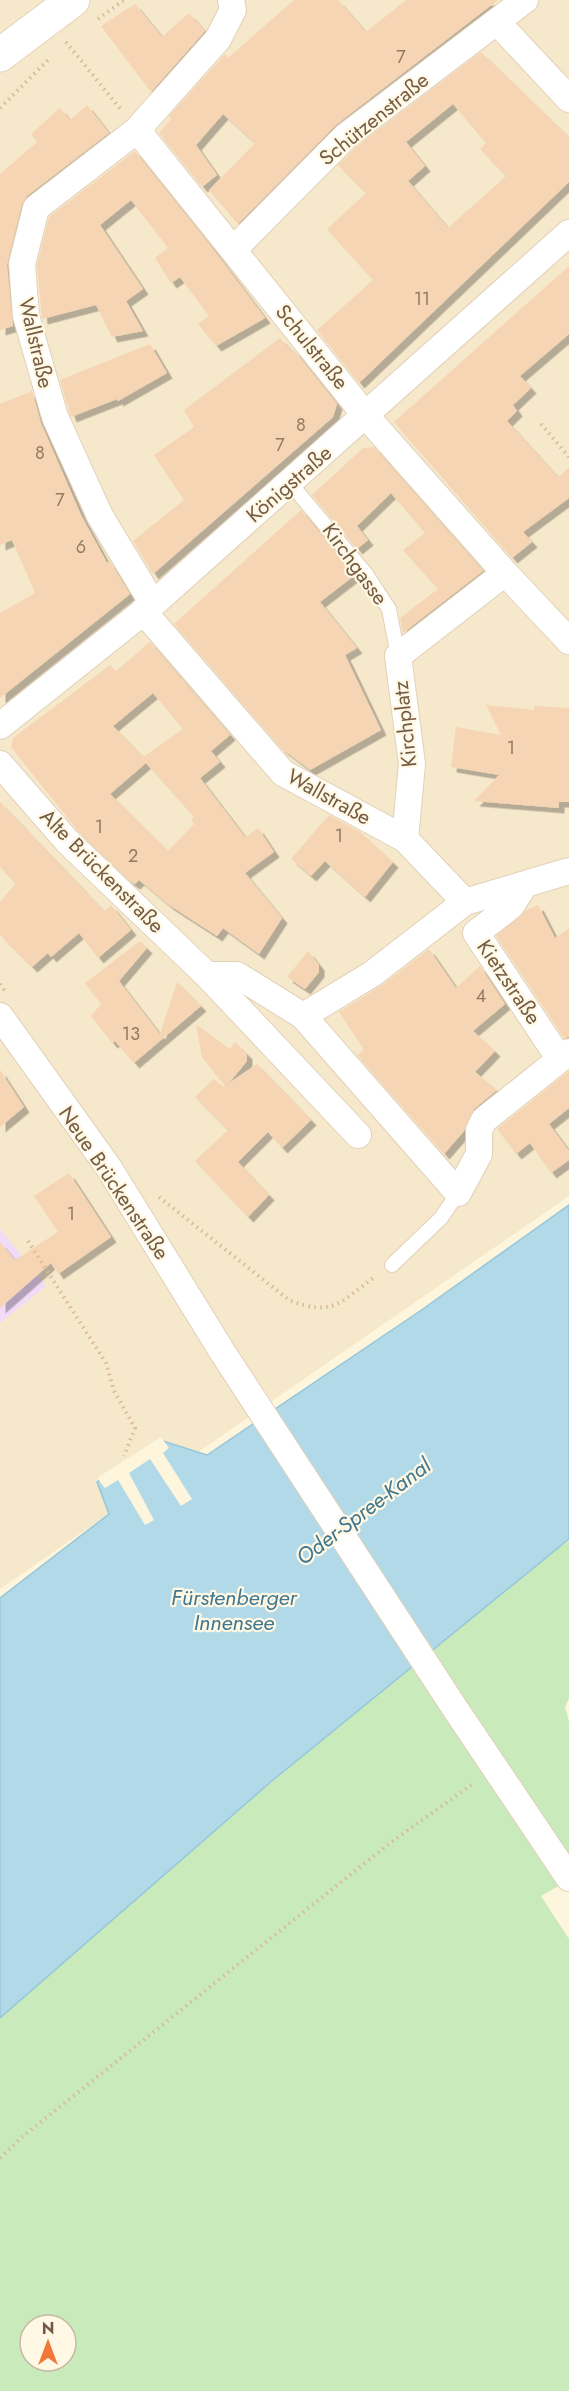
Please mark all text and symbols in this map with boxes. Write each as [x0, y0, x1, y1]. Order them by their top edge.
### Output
house number: 7 [396, 44, 406, 70]
street label: Schützenstraße [313, 65, 435, 173]
house number: 11 [414, 286, 430, 312]
street label: Wallstraße [11, 295, 61, 391]
street label: Schulstraße [268, 298, 356, 396]
house number: 8 [296, 412, 306, 438]
house number: 7 [275, 432, 285, 458]
street label: Königstraße [240, 438, 338, 530]
house number: 8 [35, 440, 45, 466]
house number: 7 [55, 487, 65, 513]
street label: Kirchgasse [315, 517, 395, 611]
house number: 6 [76, 534, 86, 560]
street label: Kirchplatz [386, 679, 424, 769]
house number: 1 [507, 735, 515, 761]
street label: Wallstraße [282, 762, 377, 832]
street label: Alte Brückenstraße [33, 802, 171, 940]
house number: 1 [95, 814, 103, 840]
house number: 1 [335, 823, 343, 849]
house number: 2 [128, 843, 138, 869]
street label: Kietzstraße [470, 934, 548, 1030]
house number: 4 [476, 983, 486, 1009]
house number: 13 [122, 1021, 140, 1047]
street label: Neue Brückenstraße [51, 1100, 177, 1266]
house number: 1 [67, 1201, 75, 1227]
water label: Oder-Spree-Kanal [289, 1449, 438, 1572]
water label: Fürstenberger Innensee [171, 1581, 299, 1638]
north arrow [18, 2313, 78, 2373]
text: N [42, 2317, 54, 2340]

